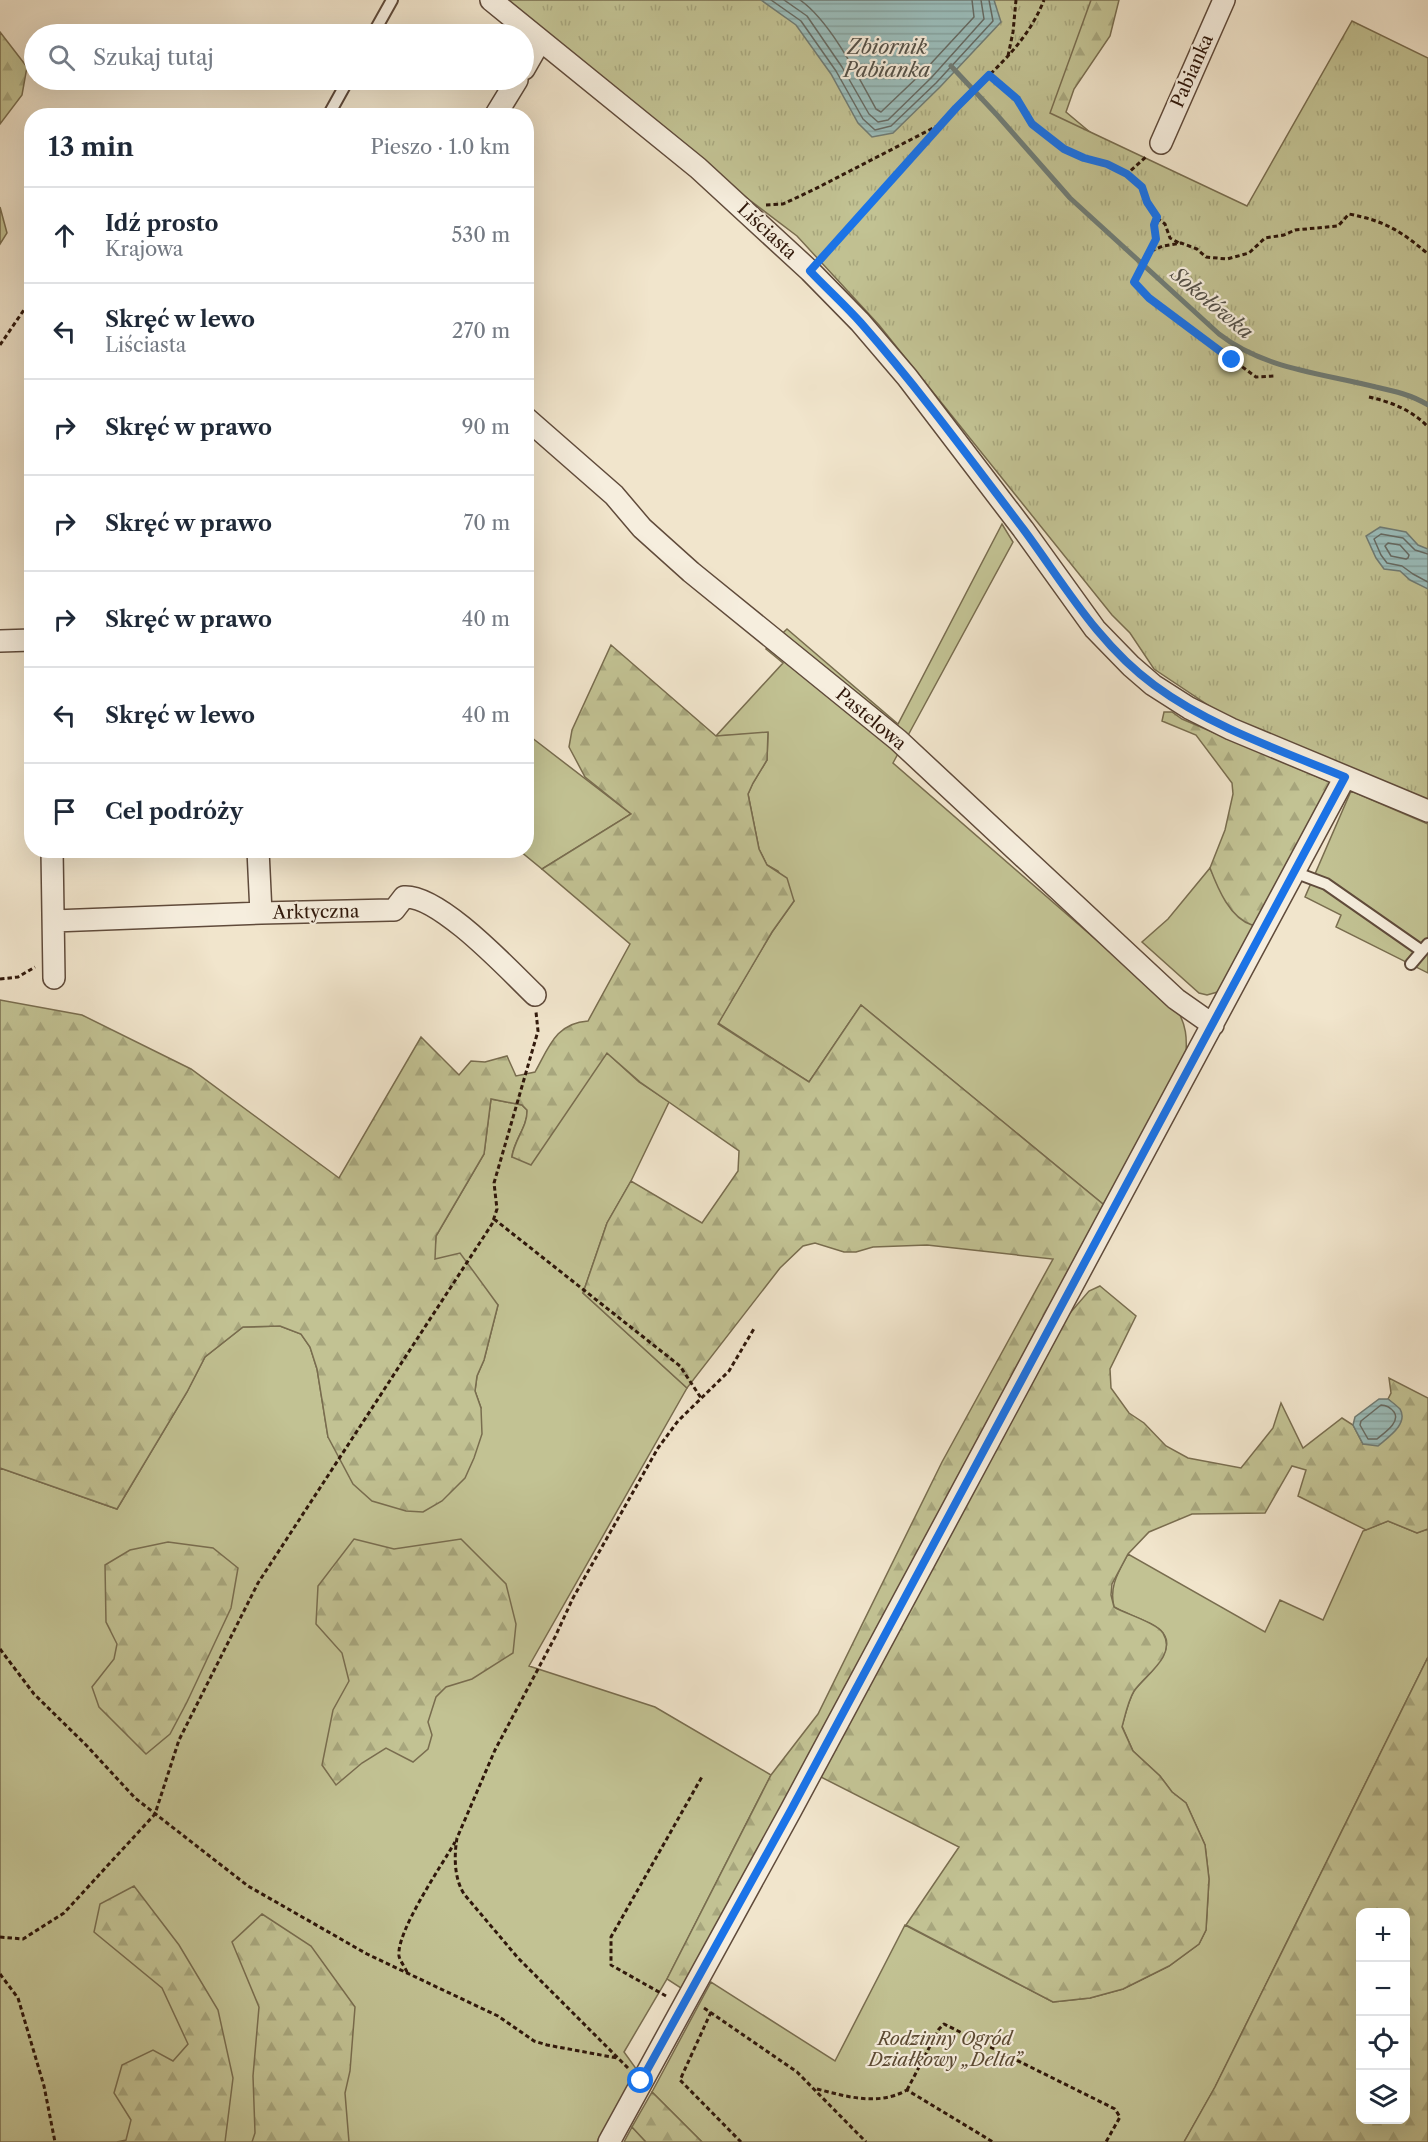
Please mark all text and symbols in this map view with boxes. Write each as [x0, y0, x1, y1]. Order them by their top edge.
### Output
search box [24, 24, 534, 90]
street label: Pabianka [1166, 31, 1218, 111]
water label: Zbiornik Pabianka [842, 35, 930, 82]
icon: search [45, 41, 78, 74]
text: Szukaj tutaj [93, 44, 214, 71]
text: 13 min [48, 131, 134, 163]
text: Pieszo · 1.0 km [370, 135, 510, 159]
street label: Liściasta [733, 198, 802, 264]
text: Idź prosto [105, 210, 219, 237]
icon: ahead [48, 219, 81, 252]
text: 530 m [452, 223, 510, 247]
text: Krajowa [105, 237, 183, 261]
water label: Sokołówka [1165, 261, 1258, 344]
text: Skręć w lewo [105, 306, 255, 333]
icon: left [48, 315, 81, 348]
text: 270 m [452, 319, 510, 343]
text: Liściasta [105, 333, 186, 357]
route end [1218, 346, 1244, 372]
icon: right [48, 411, 81, 444]
text: Skręć w prawo [105, 414, 272, 441]
text: 90 m [462, 415, 510, 439]
icon: right [48, 507, 81, 540]
text: Skręć w prawo [105, 510, 272, 537]
text: 70 m [464, 511, 510, 535]
icon: right [48, 603, 81, 636]
text: Skręć w prawo [105, 606, 272, 633]
text: 40 m [462, 607, 510, 631]
street label: Pastelowa [831, 683, 911, 755]
icon: left [48, 699, 81, 732]
text: Skręć w lewo [105, 702, 255, 729]
text: 40 m [462, 703, 510, 727]
icon: arrive [48, 795, 81, 828]
text: Cel podróży [105, 798, 243, 825]
street label: Arktyczna [272, 900, 360, 924]
map controls [1356, 1908, 1410, 2124]
button: + [1356, 1908, 1410, 1962]
button: − [1356, 1962, 1410, 2016]
button: locate [1356, 2016, 1410, 2070]
park label: Rodzinny Ogród Działkowy „Delta” [867, 2028, 1024, 2071]
route start [627, 2067, 653, 2093]
button: layers [1356, 2070, 1410, 2124]

